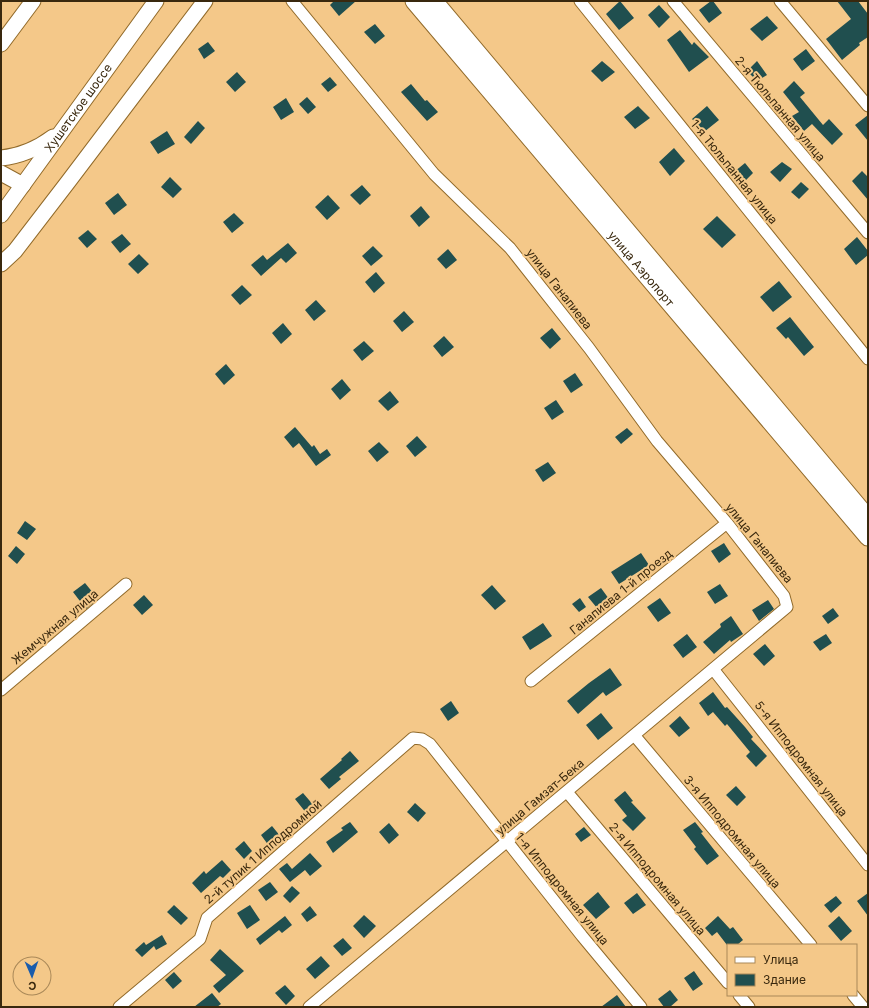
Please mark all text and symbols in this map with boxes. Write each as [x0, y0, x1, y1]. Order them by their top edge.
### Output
street label: 2-я Тюльпанная улица [732, 53, 829, 164]
street label: Хушетское шоссе [41, 61, 115, 155]
street label: 1-я Тюльпанная улица [688, 116, 781, 227]
street label: улица Аэропорт [605, 228, 678, 310]
street label: улица Ганапиева [523, 245, 596, 332]
street label: улица Ганапиева [722, 500, 796, 586]
street label: Ганапиева 1-й проезд [566, 545, 675, 638]
street label: Жемчужная улица [8, 586, 101, 667]
street label: 5-я Ипподромная улица [752, 698, 851, 819]
street label: улица Гамзат-Бека [492, 755, 587, 838]
street label: 3-я Ипподромная улица [681, 772, 784, 891]
street label: 2-й тупик 1 Ипподромной [201, 796, 325, 907]
street label: 2-я Ипподромная улица [606, 819, 709, 938]
street label: 1-я Ипподромная улица [512, 830, 612, 948]
legend [727, 944, 857, 996]
text: Улица [763, 952, 798, 967]
north arrow [12, 956, 52, 996]
text: Здание [763, 972, 806, 987]
text: С [28, 979, 37, 993]

